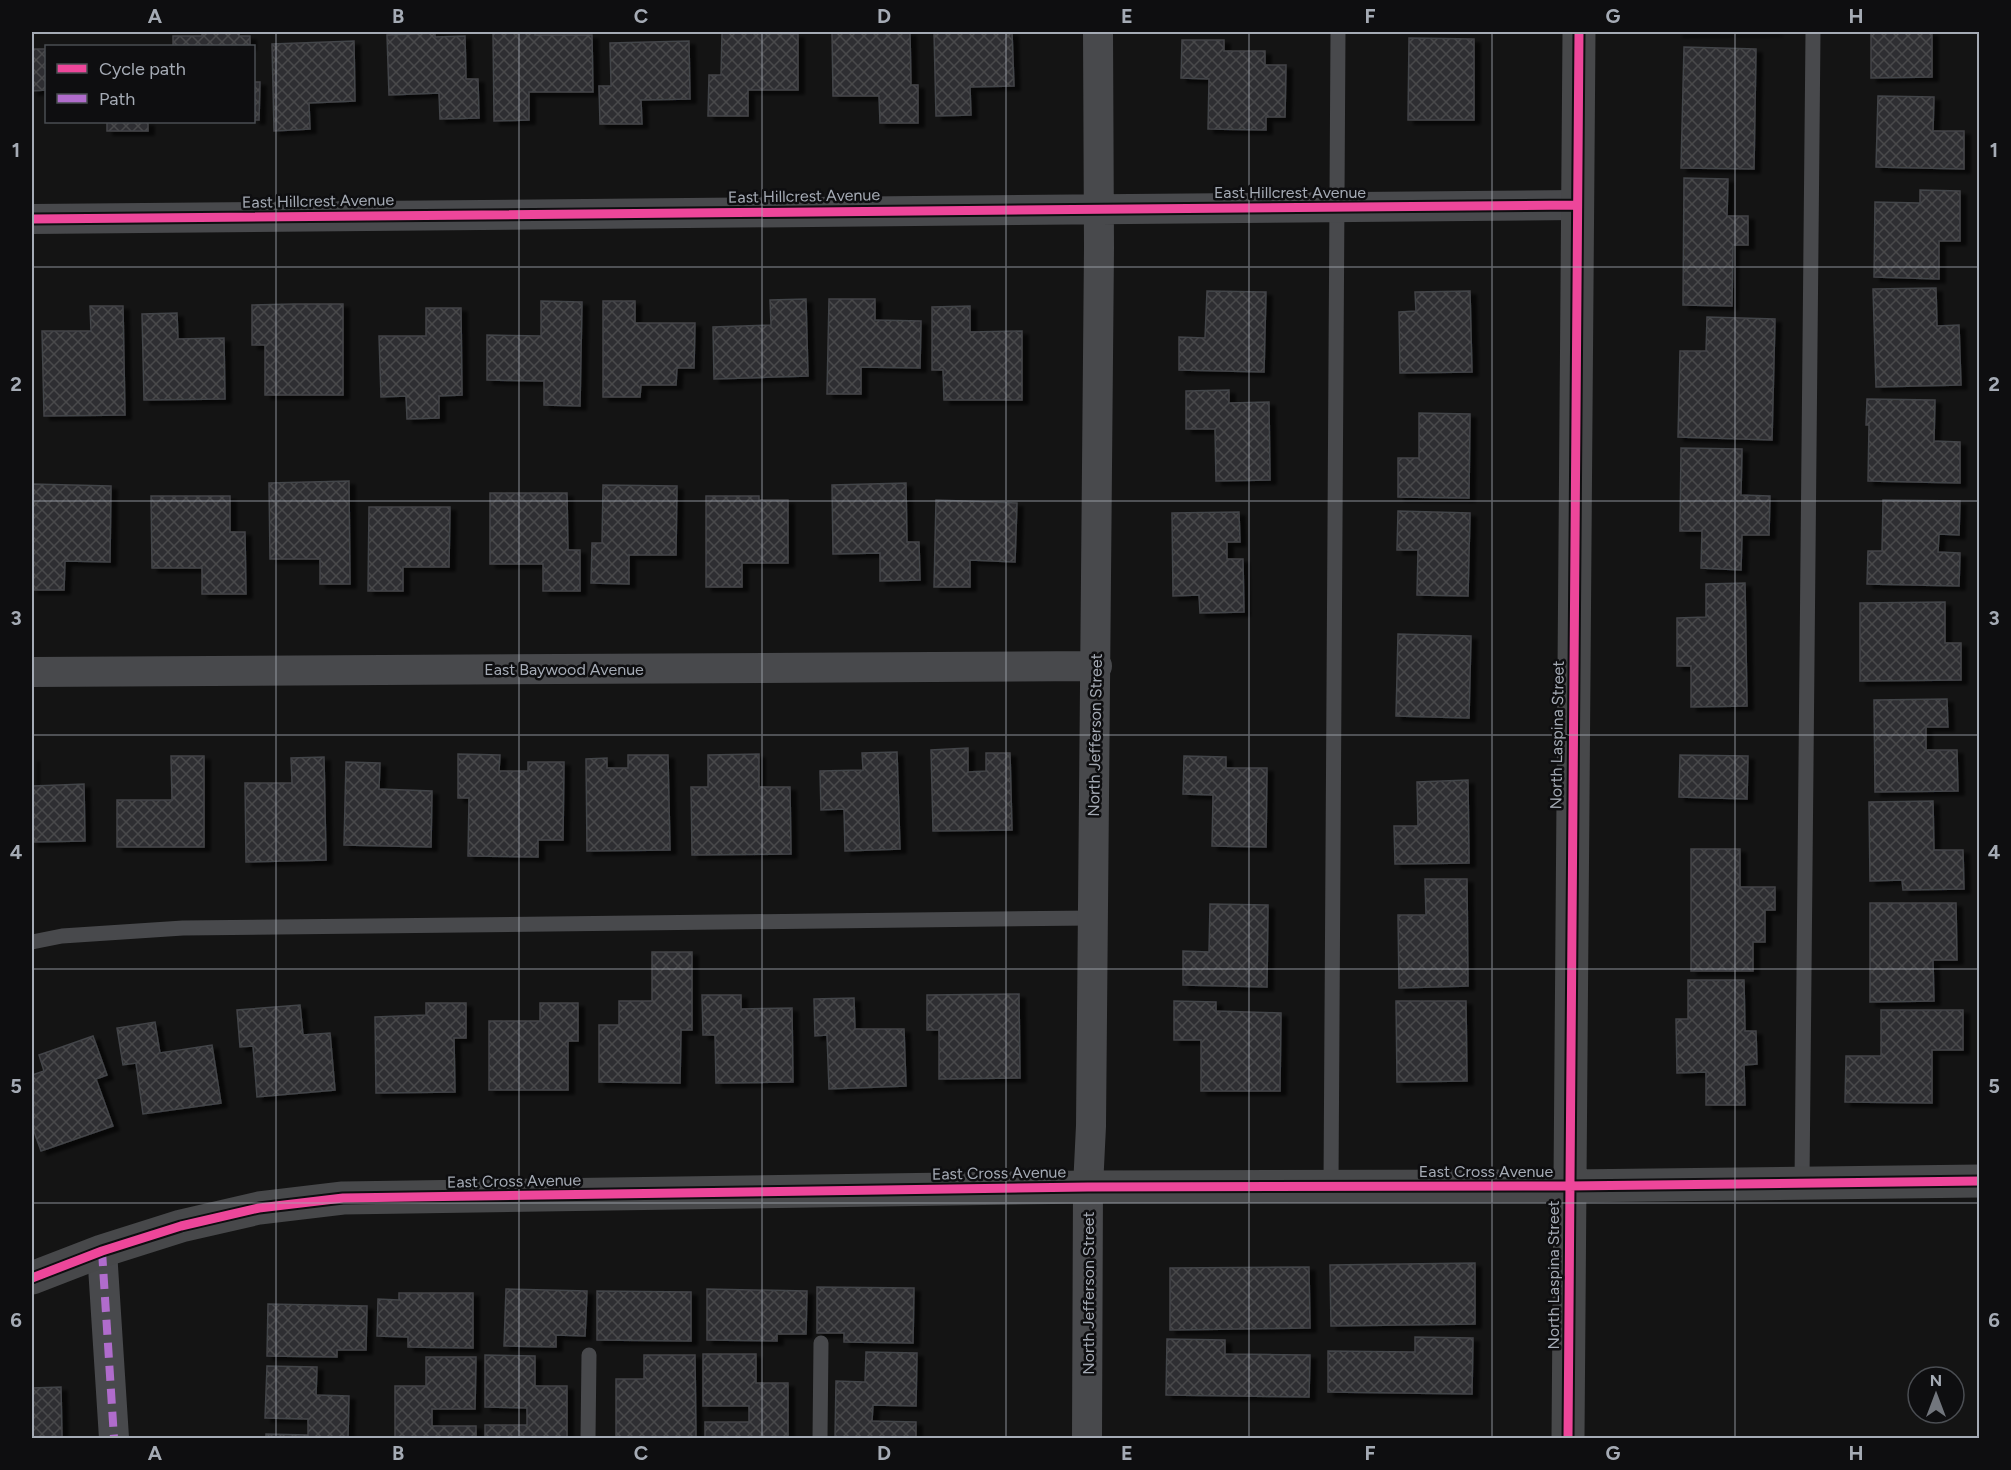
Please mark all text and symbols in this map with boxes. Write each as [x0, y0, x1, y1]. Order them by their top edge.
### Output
text: A [148, 4, 163, 28]
text: B [392, 4, 404, 28]
text: C [634, 4, 648, 28]
text: D [877, 4, 891, 28]
text: E [1121, 4, 1133, 28]
text: F [1364, 4, 1376, 28]
text: G [1606, 4, 1621, 28]
text: H [1849, 4, 1864, 28]
legend [45, 45, 255, 123]
text: Cycle path [99, 58, 186, 80]
text: Path [99, 88, 135, 110]
text: 1 [12, 138, 20, 162]
text: 1 [1990, 138, 1998, 162]
street label: East Hillcrest Avenue [1214, 183, 1366, 202]
street label: East Hillcrest Avenue [728, 185, 881, 207]
street label: East Hillcrest Avenue [242, 190, 395, 212]
text: 2 [10, 372, 22, 396]
text: 2 [1988, 372, 2000, 396]
text: 3 [10, 606, 22, 630]
text: 3 [1988, 606, 2000, 630]
street label: North Jefferson Street [1084, 653, 1106, 817]
street label: East Baywood Avenue [484, 660, 644, 679]
street label: North Laspina Street [1546, 660, 1568, 810]
text: 4 [10, 840, 23, 864]
text: 4 [1988, 840, 2001, 864]
text: 5 [10, 1074, 22, 1098]
text: 5 [1988, 1074, 2000, 1098]
street label: East Cross Avenue [932, 1162, 1067, 1184]
street label: East Cross Avenue [1419, 1162, 1553, 1181]
street label: East Cross Avenue [447, 1170, 582, 1192]
street label: North Laspina Street [1544, 1201, 1563, 1349]
street label: North Jefferson Street [1079, 1211, 1098, 1375]
text: 6 [10, 1308, 22, 1332]
text: 6 [1988, 1308, 2000, 1332]
north arrow [1906, 1365, 1966, 1425]
text: N [1930, 1371, 1942, 1390]
text: A [148, 1441, 163, 1465]
text: B [392, 1441, 404, 1465]
text: C [634, 1441, 648, 1465]
text: D [877, 1441, 891, 1465]
text: E [1121, 1441, 1133, 1465]
text: F [1364, 1441, 1376, 1465]
text: G [1606, 1441, 1621, 1465]
text: H [1849, 1441, 1864, 1465]

